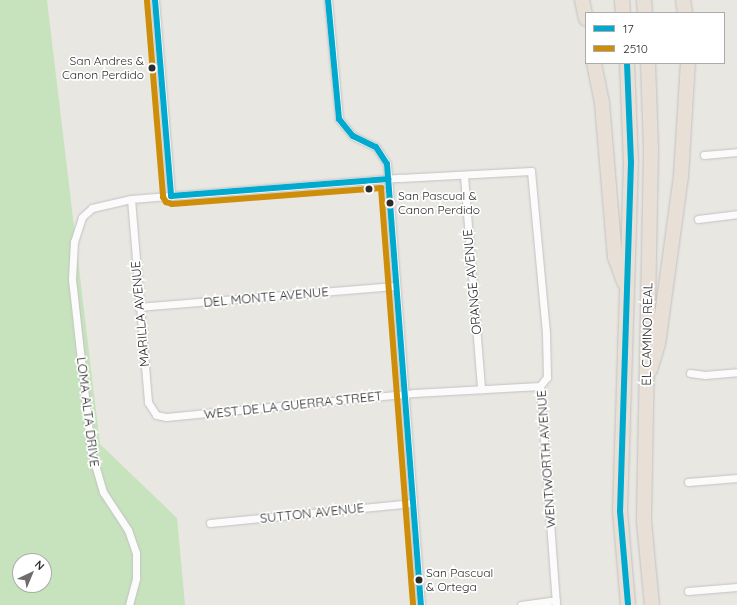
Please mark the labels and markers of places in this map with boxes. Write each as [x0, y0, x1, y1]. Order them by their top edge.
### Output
place label: San Andres & Canon Perdido [62, 54, 144, 82]
marker: San Andres & Canon Perdido [147, 63, 157, 73]
unlabelled marker [364, 184, 374, 194]
place label: San Pascual & Canon Perdido [398, 189, 480, 217]
marker: San Pascual & Canon Perdido [385, 198, 395, 208]
place label: San Pascual & Ortega [426, 566, 493, 594]
marker: San Pascual & Ortega [414, 575, 424, 585]

